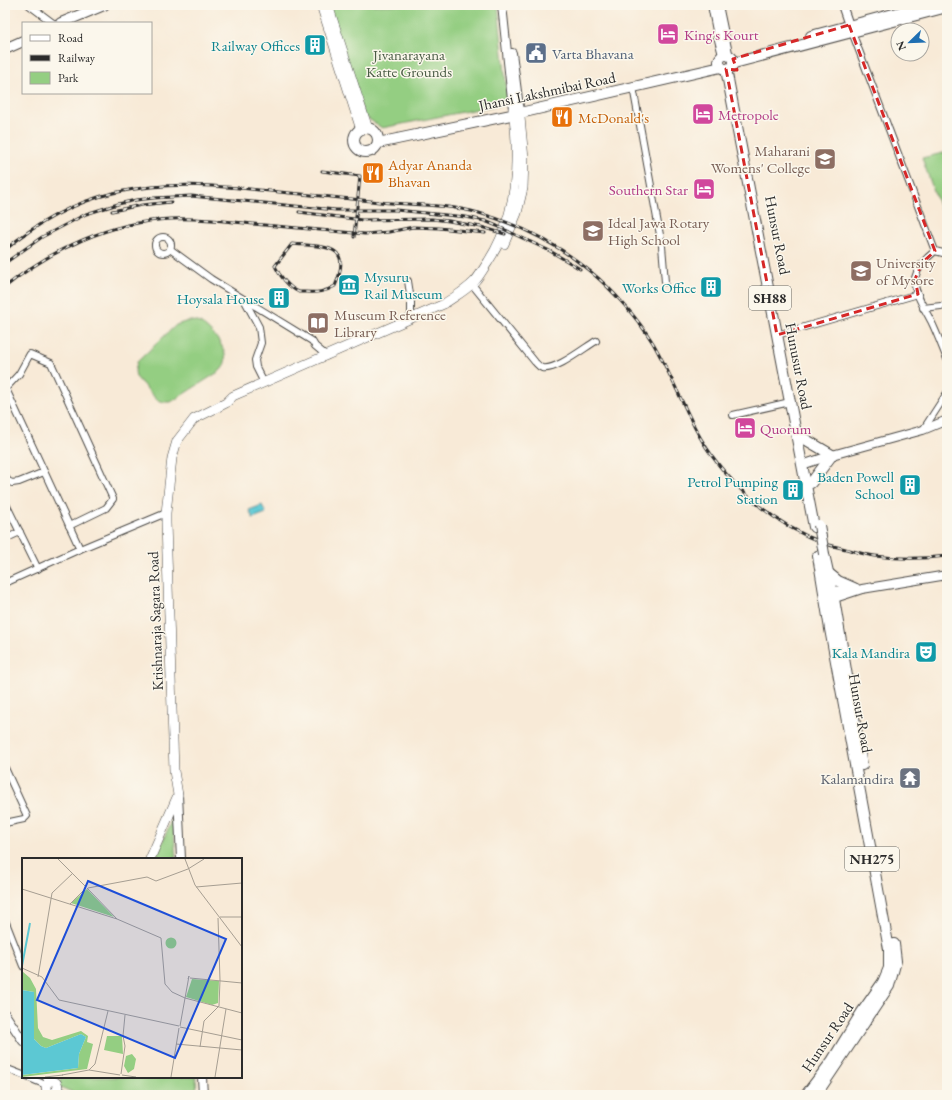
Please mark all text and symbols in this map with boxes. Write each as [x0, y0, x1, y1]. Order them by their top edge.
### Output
hotel icon: King's Kourt [655, 21, 681, 47]
legend [22, 22, 152, 94]
north arrow [890, 22, 930, 62]
place label: King's Kourt [684, 25, 759, 44]
text: Road [58, 30, 84, 46]
building icon: Railway Offices [302, 32, 328, 58]
place label: Railway Offices [211, 36, 300, 55]
text: N [893, 39, 909, 53]
public building icon: Varta Bhavana [523, 40, 549, 66]
place label: Varta Bhavana [552, 44, 634, 63]
park label: Jivanarayana Katte Grounds [366, 45, 452, 81]
text: Railway [58, 50, 96, 66]
street label: Jhansi Lakshmibai Road [475, 67, 618, 115]
text: Park [58, 70, 79, 86]
hotel icon: Metropole [690, 101, 716, 127]
restaurant icon: McDonald's [549, 104, 575, 130]
place label: Metropole [718, 105, 779, 124]
place label: McDonald's [578, 108, 649, 127]
place label: Maharani Womens' College [711, 141, 810, 177]
school or university icon: Maharani Womens' College [812, 146, 838, 172]
place label: Adyar Ananda Bhavan [387, 155, 472, 191]
restaurant icon: Adyar Ananda Bhavan [360, 160, 386, 186]
hotel icon: Southern Star [691, 176, 717, 202]
place label: Southern Star [609, 180, 688, 199]
street label: Hunsur Road [761, 194, 795, 277]
place label: Ideal Jawa Rotary High School [608, 213, 710, 249]
school or university icon: Ideal Jawa Rotary High School [580, 218, 606, 244]
place label: University of Mysore [876, 253, 936, 289]
school or university icon: University of Mysore [848, 258, 874, 284]
place label: Mysuru Rail Museum [364, 267, 443, 303]
museum icon: Mysuru Rail Museum [336, 272, 362, 298]
building icon: Works Office [698, 274, 724, 300]
place label: Works Office [622, 278, 696, 297]
building icon: Hoysala House [266, 285, 292, 311]
road number: SH88 [749, 286, 791, 310]
place label: Hoysala House [177, 289, 264, 308]
place label: Museum Reference Library [334, 305, 446, 341]
library icon: Museum Reference Library [305, 310, 331, 336]
street label: Hunusur Road [781, 321, 817, 411]
hotel icon: Quorum [732, 415, 758, 441]
place label: Quorum [760, 419, 812, 438]
place label: Baden Powell School [817, 467, 894, 503]
place label: Petrol Pumping Station [687, 472, 778, 508]
building icon: Baden Powell School [897, 472, 923, 498]
building icon: Petrol Pumping Station [780, 477, 806, 503]
street label: Krishnaraja Sagara Road [143, 551, 167, 691]
theatre icon: Kala Mandira [913, 639, 939, 665]
place label: Kala Mandira [832, 643, 910, 662]
street label: Hunsur Road [845, 672, 877, 755]
temple icon: Kalamandira [897, 765, 923, 791]
place label: Kalamandira [820, 769, 894, 788]
road number: NH275 [845, 847, 899, 871]
inset map [22, 858, 242, 1078]
street label: Hunsur Road [797, 998, 858, 1076]

